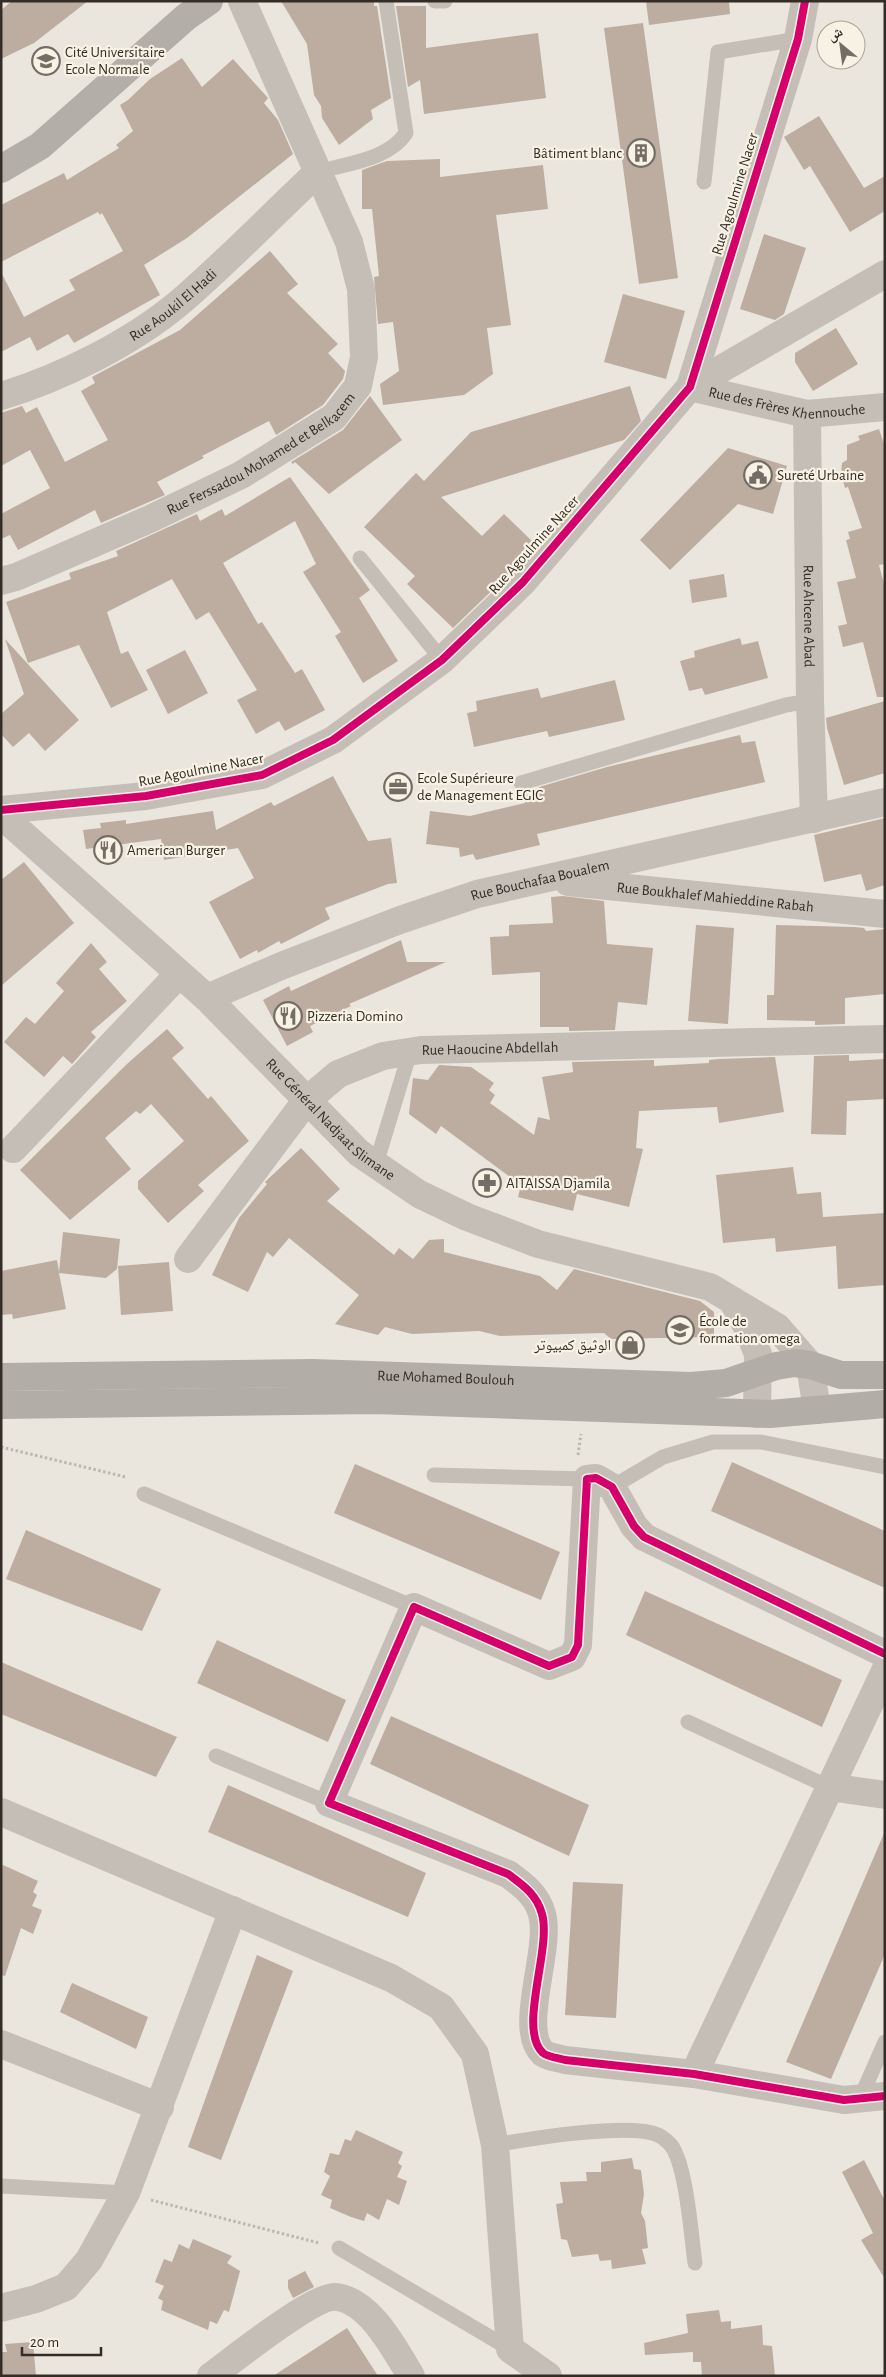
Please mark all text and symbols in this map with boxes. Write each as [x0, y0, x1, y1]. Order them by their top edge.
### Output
north arrow [816, 20, 866, 70]
text: ش [825, 25, 846, 45]
place label: Cité Universitaire Ecole Normale [65, 45, 165, 77]
school or university icon: Cité Universitaire Ecole Normale [31, 46, 61, 76]
street label: Rue Agoulmine Nacer [709, 131, 761, 257]
building icon: Bâtiment blanc [626, 138, 656, 168]
place label: Bâtiment blanc [533, 146, 622, 161]
street label: Rue Aoukil El Hadi [127, 266, 219, 344]
street label: Rue des Frères Khennouche [707, 384, 866, 421]
street label: Rue Ferssadou Mohamed et Belkacem [164, 390, 358, 517]
public building icon: Sureté Urbaine [743, 460, 773, 490]
place label: Sureté Urbaine [777, 468, 864, 483]
street label: Rue Agoulmine Nacer [486, 493, 582, 597]
street label: Rue Ahcene Abad [801, 565, 817, 668]
street label: Rue Agoulmine Nacer [137, 751, 265, 789]
place label: Ecole Supérieure de Management EGIC [417, 771, 543, 803]
office icon: Ecole Supérieure de Management EGIC [383, 772, 413, 802]
restaurant icon: American Burger [93, 835, 123, 865]
place label: American Burger [127, 843, 225, 858]
street label: Rue Bouchafaa Boualem [469, 857, 611, 903]
street label: Rue Boukhalef Mahieddine Rabah [616, 879, 815, 914]
restaurant icon: Pizzeria Domino [273, 1001, 303, 1031]
place label: Pizzeria Domino [307, 1009, 403, 1024]
street label: Rue Haoucine Abdellah [421, 1039, 559, 1057]
street label: Rue Général Nadjaat Slimane [263, 1056, 398, 1183]
pharmacy icon: AITAISSA Djamila [472, 1168, 502, 1198]
place label: AITAISSA Djamila [506, 1176, 610, 1191]
place label: École de formation omega [699, 1312, 800, 1346]
school or university icon: École de formation omega [665, 1315, 695, 1345]
shop icon: الوثيق كمبيوتر [615, 1330, 645, 1360]
place label: الوثيق كمبيوتر [533, 1338, 611, 1355]
street label: Rue Mohamed Boulouh [377, 1368, 515, 1387]
scale bar [22, 2324, 101, 2356]
text: 20 m [30, 2335, 59, 2350]

